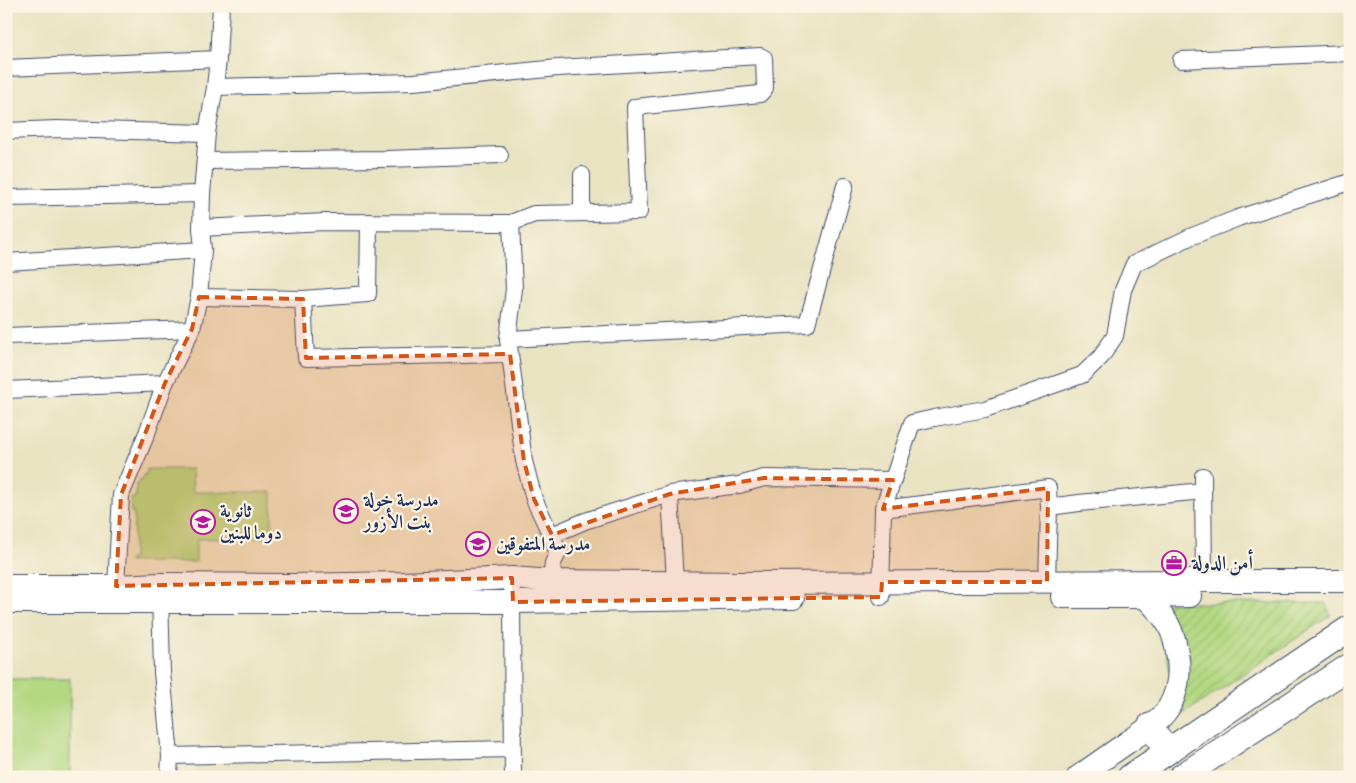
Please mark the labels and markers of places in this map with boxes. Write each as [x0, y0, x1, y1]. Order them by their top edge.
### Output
place label: مدرسة خولة بنت الأزور [362, 487, 439, 535]
place label: ثانوية دوما للبنين [220, 498, 282, 546]
school or university icon: مدرسة خولة بنت الأزور [333, 498, 359, 524]
school or university icon: ثانوية دوما للبنين [190, 509, 216, 535]
school or university icon: مدرسة المتفوقين [465, 531, 491, 557]
place label: مدرسة المتفوقين [496, 531, 591, 557]
place label: أمن الدولة [1191, 549, 1253, 576]
office icon: أمن الدولة [1161, 550, 1187, 576]

